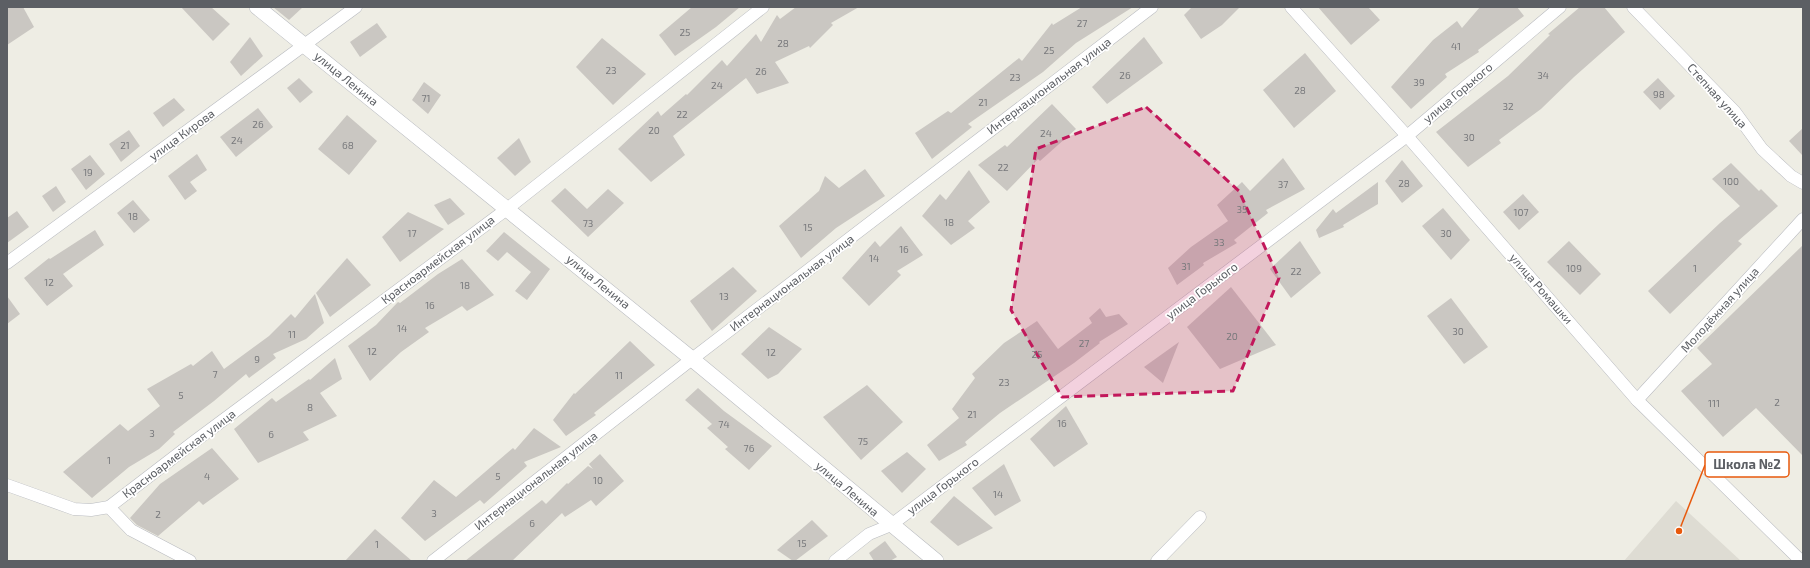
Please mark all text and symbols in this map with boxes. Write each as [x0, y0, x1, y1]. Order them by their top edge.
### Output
house number: 27 [1077, 17, 1087, 29]
house number: 25 [680, 26, 690, 38]
street label: Интернациональная улица [983, 34, 1114, 137]
house number: 28 [777, 37, 789, 49]
house number: 41 [1451, 40, 1461, 52]
house number: 25 [1044, 44, 1054, 56]
street label: улица Ленина [311, 48, 381, 109]
street label: улица Горького [1420, 59, 1496, 126]
street label: Степная улица [1684, 60, 1750, 131]
house number: 23 [605, 64, 617, 76]
house number: 26 [755, 65, 767, 77]
house number: 26 [1119, 69, 1131, 81]
house number: 34 [1537, 69, 1549, 81]
house number: 23 [1009, 71, 1021, 83]
house number: 39 [1413, 76, 1425, 88]
house number: 24 [711, 79, 723, 91]
house number: 28 [1294, 84, 1306, 96]
house number: 98 [1653, 88, 1665, 100]
house number: 71 [421, 92, 431, 104]
house number: 21 [978, 96, 988, 108]
house number: 32 [1502, 100, 1514, 112]
street label: улица Кирова [146, 106, 217, 163]
house number: 22 [676, 108, 688, 120]
house number: 26 [252, 118, 264, 130]
house number: 20 [648, 124, 660, 136]
house number: 24 [1040, 127, 1052, 139]
house number: 30 [1463, 131, 1475, 143]
house number: 24 [231, 134, 243, 146]
house number: 21 [120, 139, 130, 151]
house number: 68 [342, 139, 354, 151]
house number: 22 [997, 161, 1009, 173]
house number: 19 [83, 166, 93, 178]
house number: 100 [1723, 175, 1739, 187]
house number: 28 [1398, 177, 1410, 189]
house number: 37 [1278, 178, 1288, 190]
house number: 35 [1237, 203, 1247, 215]
house number: 107 [1513, 206, 1529, 218]
house number: 18 [128, 210, 138, 222]
street label: Красноармейская улица [378, 212, 497, 307]
house number: 18 [944, 216, 954, 228]
house number: 73 [583, 217, 593, 229]
house number: 15 [803, 221, 813, 233]
house number: 17 [407, 227, 417, 239]
house number: 30 [1440, 227, 1452, 239]
street label: Интернациональная улица [726, 231, 857, 334]
house number: 33 [1213, 236, 1225, 248]
house number: 16 [899, 243, 909, 255]
street label: улица Ромашки [1507, 250, 1576, 327]
street label: улица Ленина [563, 251, 633, 312]
house number: 14 [869, 252, 879, 264]
street label: улица Горького [1163, 259, 1241, 322]
house number: 31 [1181, 260, 1191, 272]
house number: 109 [1566, 262, 1582, 274]
house number: 1 [1693, 262, 1697, 274]
street label: Молодёжная улица [1677, 264, 1762, 356]
house number: 22 [1290, 265, 1302, 277]
house number: 12 [44, 276, 54, 288]
house number: 18 [460, 279, 470, 291]
house number: 13 [719, 290, 729, 302]
house number: 16 [425, 299, 435, 311]
house number: 14 [397, 322, 407, 334]
house number: 30 [1452, 325, 1464, 337]
house number: 11 [288, 328, 296, 340]
house number: 20 [1226, 330, 1238, 342]
house number: 27 [1079, 337, 1089, 349]
house number: 12 [367, 345, 377, 357]
house number: 12 [766, 346, 776, 358]
house number: 25 [1032, 348, 1042, 360]
house number: 9 [254, 353, 260, 365]
house number: 7 [212, 368, 218, 380]
house number: 11 [615, 369, 623, 381]
house number: 23 [998, 376, 1010, 388]
house number: 5 [178, 389, 184, 401]
house number: 2 [1774, 396, 1780, 408]
house number: 111 [1708, 397, 1720, 409]
house number: 8 [307, 401, 313, 413]
street label: Красноармейская улица [119, 406, 238, 501]
house number: 21 [967, 408, 977, 420]
house number: 16 [1057, 417, 1067, 429]
house number: 74 [718, 418, 730, 430]
house number: 3 [149, 427, 155, 439]
house number: 6 [268, 428, 274, 440]
street label: Интернациональная улица [471, 428, 600, 533]
house number: 75 [858, 435, 868, 447]
house number: 76 [744, 442, 755, 454]
callout: Школа №2 [1705, 452, 1789, 477]
house number: 1 [107, 454, 111, 466]
street label: улица Горького [904, 454, 982, 517]
text: Школа №2 [1713, 456, 1781, 472]
street label: улица Ленина [813, 458, 882, 519]
house number: 4 [204, 470, 210, 482]
house number: 5 [495, 470, 501, 482]
house number: 10 [593, 474, 603, 486]
house number: 14 [993, 488, 1003, 500]
house number: 3 [431, 507, 437, 519]
house number: 2 [155, 508, 161, 520]
house number: 6 [529, 517, 535, 529]
house number: 15 [797, 537, 807, 549]
house number: 1 [375, 538, 379, 550]

